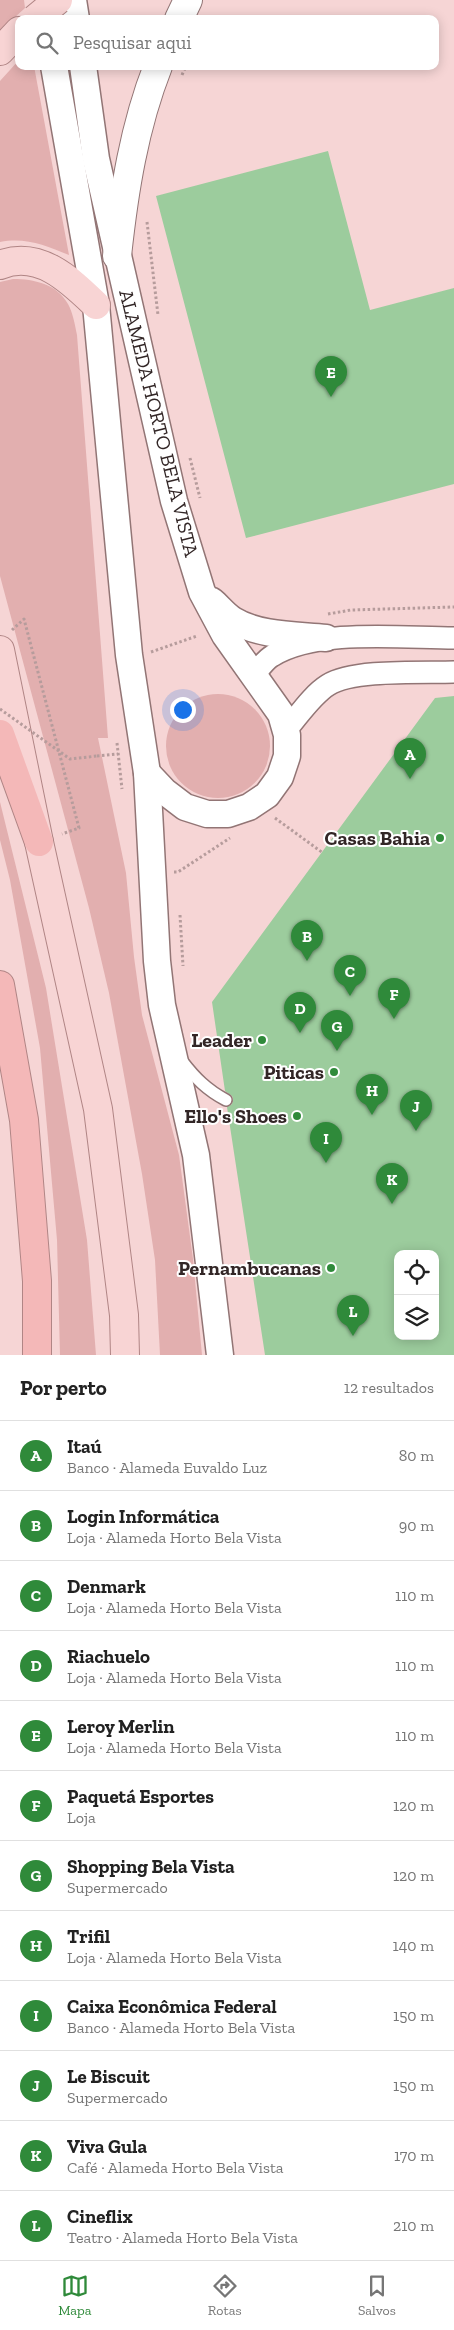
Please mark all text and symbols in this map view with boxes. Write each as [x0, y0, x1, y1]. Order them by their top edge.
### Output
search box [15, 15, 439, 70]
icon: search [33, 29, 61, 57]
text: Pesquisar aqui [73, 31, 192, 54]
street label: ALAMEDA HORTO BELA VISTA [114, 287, 204, 560]
pin: E [315, 356, 347, 397]
your location [170, 697, 196, 723]
pin: A [394, 738, 426, 779]
place label: Casas Bahia [325, 826, 430, 850]
marker: Casas Bahia [434, 832, 446, 844]
pin: B [291, 920, 323, 961]
pin: C [334, 955, 366, 996]
pin: F [378, 978, 410, 1019]
pin: D [284, 992, 316, 1033]
pin: G [321, 1010, 353, 1051]
place label: Leader [191, 1028, 252, 1052]
marker: Leader [256, 1034, 268, 1046]
place label: Piticas [263, 1060, 324, 1084]
marker: Piticas [328, 1066, 340, 1078]
pin: H [356, 1074, 388, 1115]
pin: J [400, 1090, 432, 1131]
place label: Ello's Shoes [184, 1104, 287, 1128]
marker: Ello's Shoes [291, 1110, 303, 1122]
pin: I [310, 1122, 342, 1163]
pin: K [376, 1163, 408, 1204]
map controls [394, 1250, 439, 1340]
button: locate [394, 1250, 439, 1295]
place label: Pernambucanas [178, 1256, 321, 1280]
marker: Pernambucanas [325, 1262, 337, 1274]
pin: L [337, 1295, 369, 1336]
button: layers [394, 1295, 439, 1340]
text: Por perto [20, 1375, 107, 1400]
text: 12 resultados [344, 1378, 434, 1397]
text: Itaú [67, 1435, 102, 1458]
text: A [31, 1446, 42, 1465]
text: 80 m [399, 1446, 434, 1465]
text: Banco · Alameda Euvaldo Luz [67, 1458, 267, 1477]
text: Login Informática [67, 1505, 219, 1528]
text: B [31, 1516, 41, 1535]
text: 90 m [399, 1516, 434, 1535]
text: Loja · Alameda Horto Bela Vista [67, 1528, 282, 1547]
text: Denmark [67, 1575, 146, 1598]
text: C [31, 1586, 41, 1605]
text: 110 m [395, 1586, 434, 1605]
text: Loja · Alameda Horto Bela Vista [67, 1598, 282, 1617]
text: Riachuelo [67, 1645, 150, 1668]
text: D [30, 1656, 42, 1675]
text: 110 m [395, 1656, 434, 1675]
text: Loja · Alameda Horto Bela Vista [67, 1668, 282, 1687]
text: Leroy Merlin [67, 1715, 175, 1738]
text: E [31, 1726, 41, 1745]
text: 110 m [395, 1726, 434, 1745]
text: Loja · Alameda Horto Bela Vista [67, 1738, 282, 1757]
text: Paquetá Esportes [67, 1785, 214, 1808]
text: F [31, 1796, 41, 1815]
text: 120 m [393, 1796, 434, 1815]
text: Loja [67, 1808, 96, 1827]
text: Shopping Bela Vista [67, 1855, 235, 1878]
text: G [31, 1866, 41, 1885]
text: 120 m [393, 1866, 434, 1885]
text: Supermercado [67, 1878, 168, 1897]
text: Trifil [67, 1925, 110, 1948]
text: H [30, 1936, 42, 1955]
text: 140 m [393, 1936, 434, 1955]
text: Loja · Alameda Horto Bela Vista [67, 1948, 282, 1967]
text: Caixa Econômica Federal [67, 1995, 277, 2018]
text: I [33, 2006, 39, 2025]
text: 150 m [393, 2006, 434, 2025]
text: Banco · Alameda Horto Bela Vista [67, 2018, 295, 2037]
text: Le Biscuit [67, 2065, 150, 2088]
text: J [32, 2076, 40, 2095]
text: 150 m [393, 2076, 434, 2095]
text: Supermercado [67, 2088, 168, 2107]
text: Viva Gula [67, 2135, 147, 2158]
text: K [31, 2146, 41, 2165]
text: 170 m [394, 2146, 434, 2165]
text: Café · Alameda Horto Bela Vista [67, 2158, 284, 2177]
text: Cineflix [67, 2205, 133, 2228]
text: L [32, 2216, 40, 2235]
text: 210 m [393, 2216, 434, 2235]
text: Teatro · Alameda Horto Bela Vista [67, 2228, 298, 2247]
tab: Mapa [58, 2272, 92, 2319]
tab: Rotas [208, 2272, 242, 2319]
tab: Salvos [358, 2272, 396, 2319]

